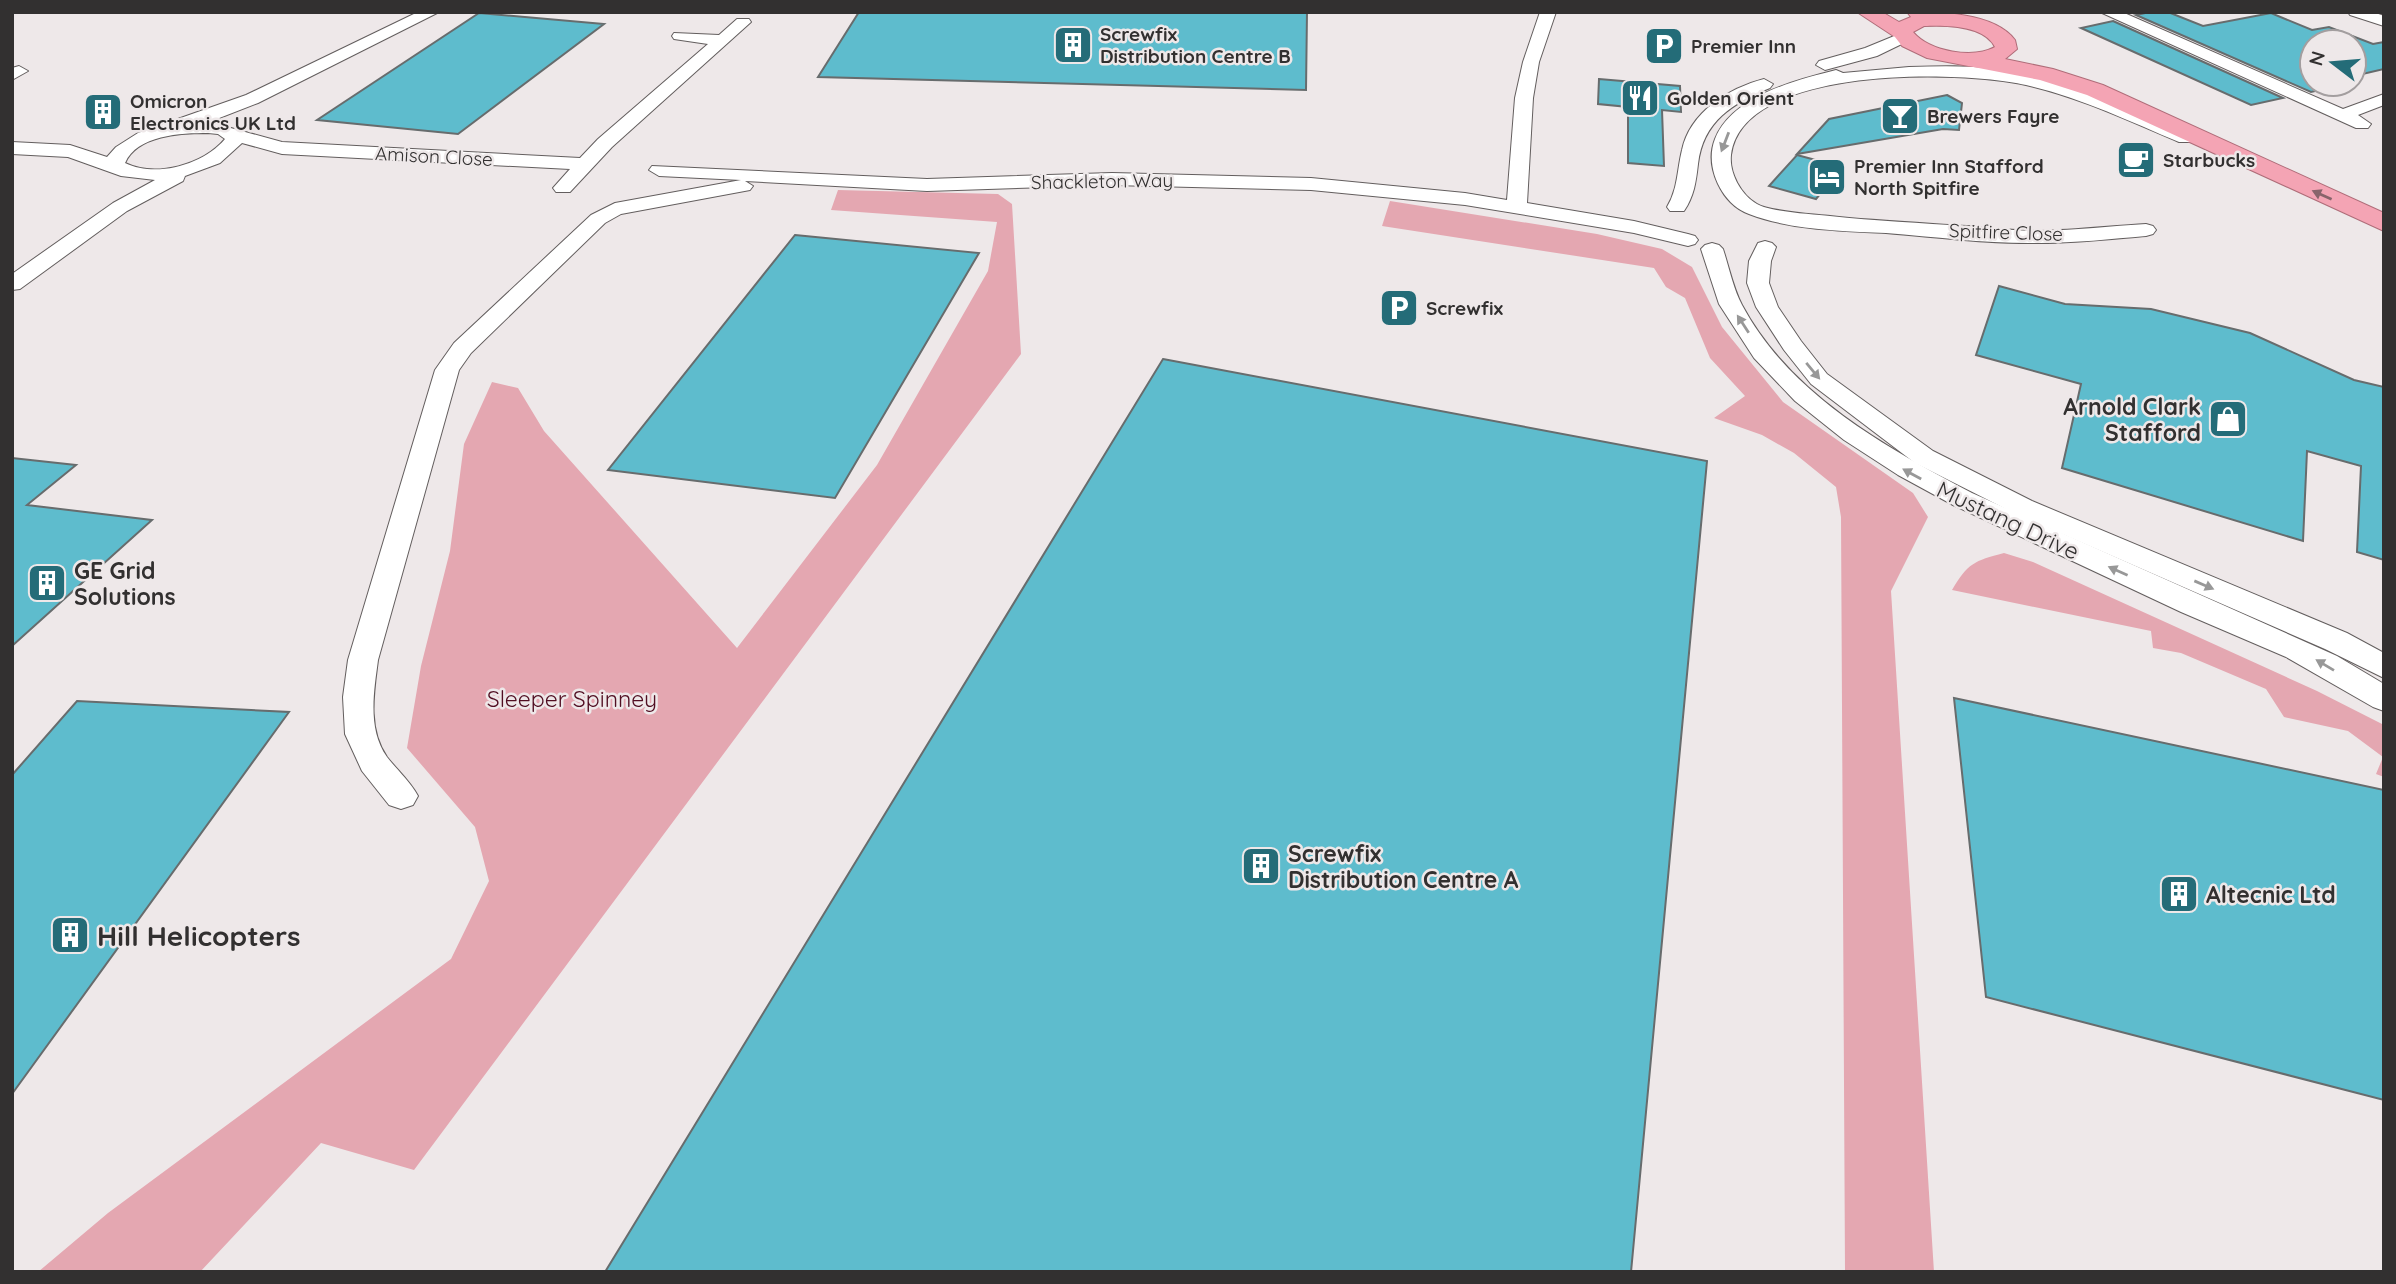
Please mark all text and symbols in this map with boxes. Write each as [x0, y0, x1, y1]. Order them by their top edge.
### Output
place label: Screwfix Distribution Centre B [1100, 22, 1291, 68]
building icon: Screwfix Distribution Centre B [1052, 24, 1094, 66]
parking icon: Premier Inn [1643, 25, 1685, 67]
north arrow [2298, 28, 2368, 98]
place label: Premier Inn [1691, 34, 1796, 58]
text: N [2303, 48, 2330, 68]
restaurant icon: Golden Orient [1619, 77, 1661, 119]
place label: Golden Orient [1667, 86, 1794, 110]
place label: Omicron Electronics UK Ltd [130, 89, 296, 135]
building icon: Omicron Electronics UK Ltd [82, 91, 124, 133]
bar icon: Brewers Fayre [1879, 95, 1921, 137]
place label: Brewers Fayre [1927, 104, 2059, 128]
one-way arrow [1720, 132, 1731, 153]
cafe icon: Starbucks [2115, 139, 2157, 181]
street label: Amison Close [374, 141, 494, 171]
place label: Starbucks [2163, 148, 2255, 172]
place label: Premier Inn Stafford North Spitfire [1854, 154, 2044, 200]
hotel icon: Premier Inn Stafford North Spitfire [1806, 156, 1848, 198]
street label: Shackleton Way [1031, 168, 1173, 194]
one-way arrow [2311, 189, 2332, 200]
street label: Spitfire Close [1949, 218, 2063, 246]
parking icon: Screwfix [1378, 287, 1420, 329]
place label: Screwfix [1426, 296, 1503, 320]
one-way arrow [1737, 315, 1750, 334]
one-way arrow [1806, 362, 1821, 380]
place label: Arnold Clark Stafford [2063, 392, 2201, 447]
shop icon: Arnold Clark Stafford [2207, 398, 2249, 440]
one-way arrow [1903, 468, 1922, 480]
street label: Mustang Drive [1932, 474, 2084, 566]
place label: GE Grid Solutions [74, 556, 176, 611]
building icon: GE Grid Solutions [26, 562, 68, 604]
one-way arrow [2107, 565, 2128, 576]
one-way arrow [2194, 579, 2214, 591]
one-way arrow [2315, 658, 2334, 671]
park label: Sleeper Spinney [487, 684, 657, 713]
place label: Screwfix Distribution Centre A [1288, 839, 1519, 894]
building icon: Screwfix Distribution Centre A [1240, 845, 1282, 887]
building icon: Altecnic Ltd [2158, 873, 2200, 915]
place label: Altecnic Ltd [2206, 880, 2336, 909]
building icon: Hill Helicopters [49, 914, 91, 956]
place label: Hill Helicopters [97, 918, 301, 953]

